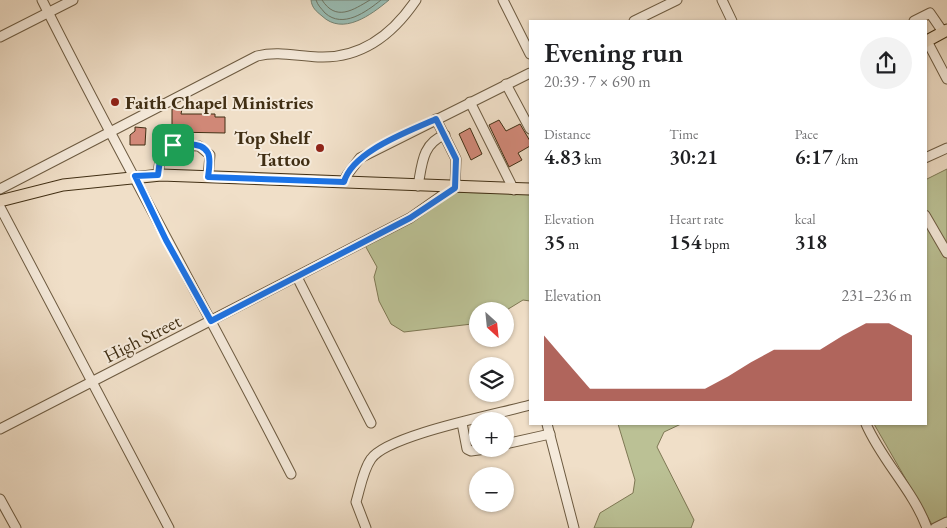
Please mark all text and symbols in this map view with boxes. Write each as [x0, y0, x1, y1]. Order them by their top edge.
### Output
text: Evening run [544, 34, 683, 70]
button: share [860, 37, 912, 89]
text: 20:39 · 7 × 690 m [544, 71, 651, 92]
place label: Faith Chapel Ministries [125, 90, 314, 115]
marker: Faith Chapel Ministries [109, 96, 121, 108]
pin [152, 124, 194, 166]
place label: Top Shelf Tattoo [234, 125, 312, 172]
text: Distance [544, 125, 591, 143]
text: Time [669, 125, 699, 143]
text: Pace [795, 125, 818, 143]
icon: arrive [159, 131, 187, 159]
marker: Top Shelf Tattoo [314, 142, 326, 154]
text: 4.83 [544, 143, 581, 170]
text: 30:21 [669, 143, 718, 170]
text: 6:17 [795, 143, 833, 170]
text: km [581, 150, 602, 168]
text: /km [833, 150, 859, 168]
text: Elevation [544, 210, 594, 228]
text: Heart rate [669, 210, 724, 228]
text: kcal [795, 210, 816, 228]
text: 35 [544, 228, 566, 255]
text: 154 [669, 228, 702, 255]
text: 318 [795, 228, 827, 255]
text: m [566, 235, 579, 253]
text: bpm [702, 235, 730, 253]
text: Elevation [544, 285, 602, 306]
text: 231–236 m [841, 285, 912, 306]
north arrow [469, 302, 514, 348]
map controls [469, 302, 514, 512]
street label: High Street [99, 308, 185, 369]
button: layers [469, 357, 514, 402]
button: + [469, 412, 514, 457]
button: − [469, 467, 514, 512]

